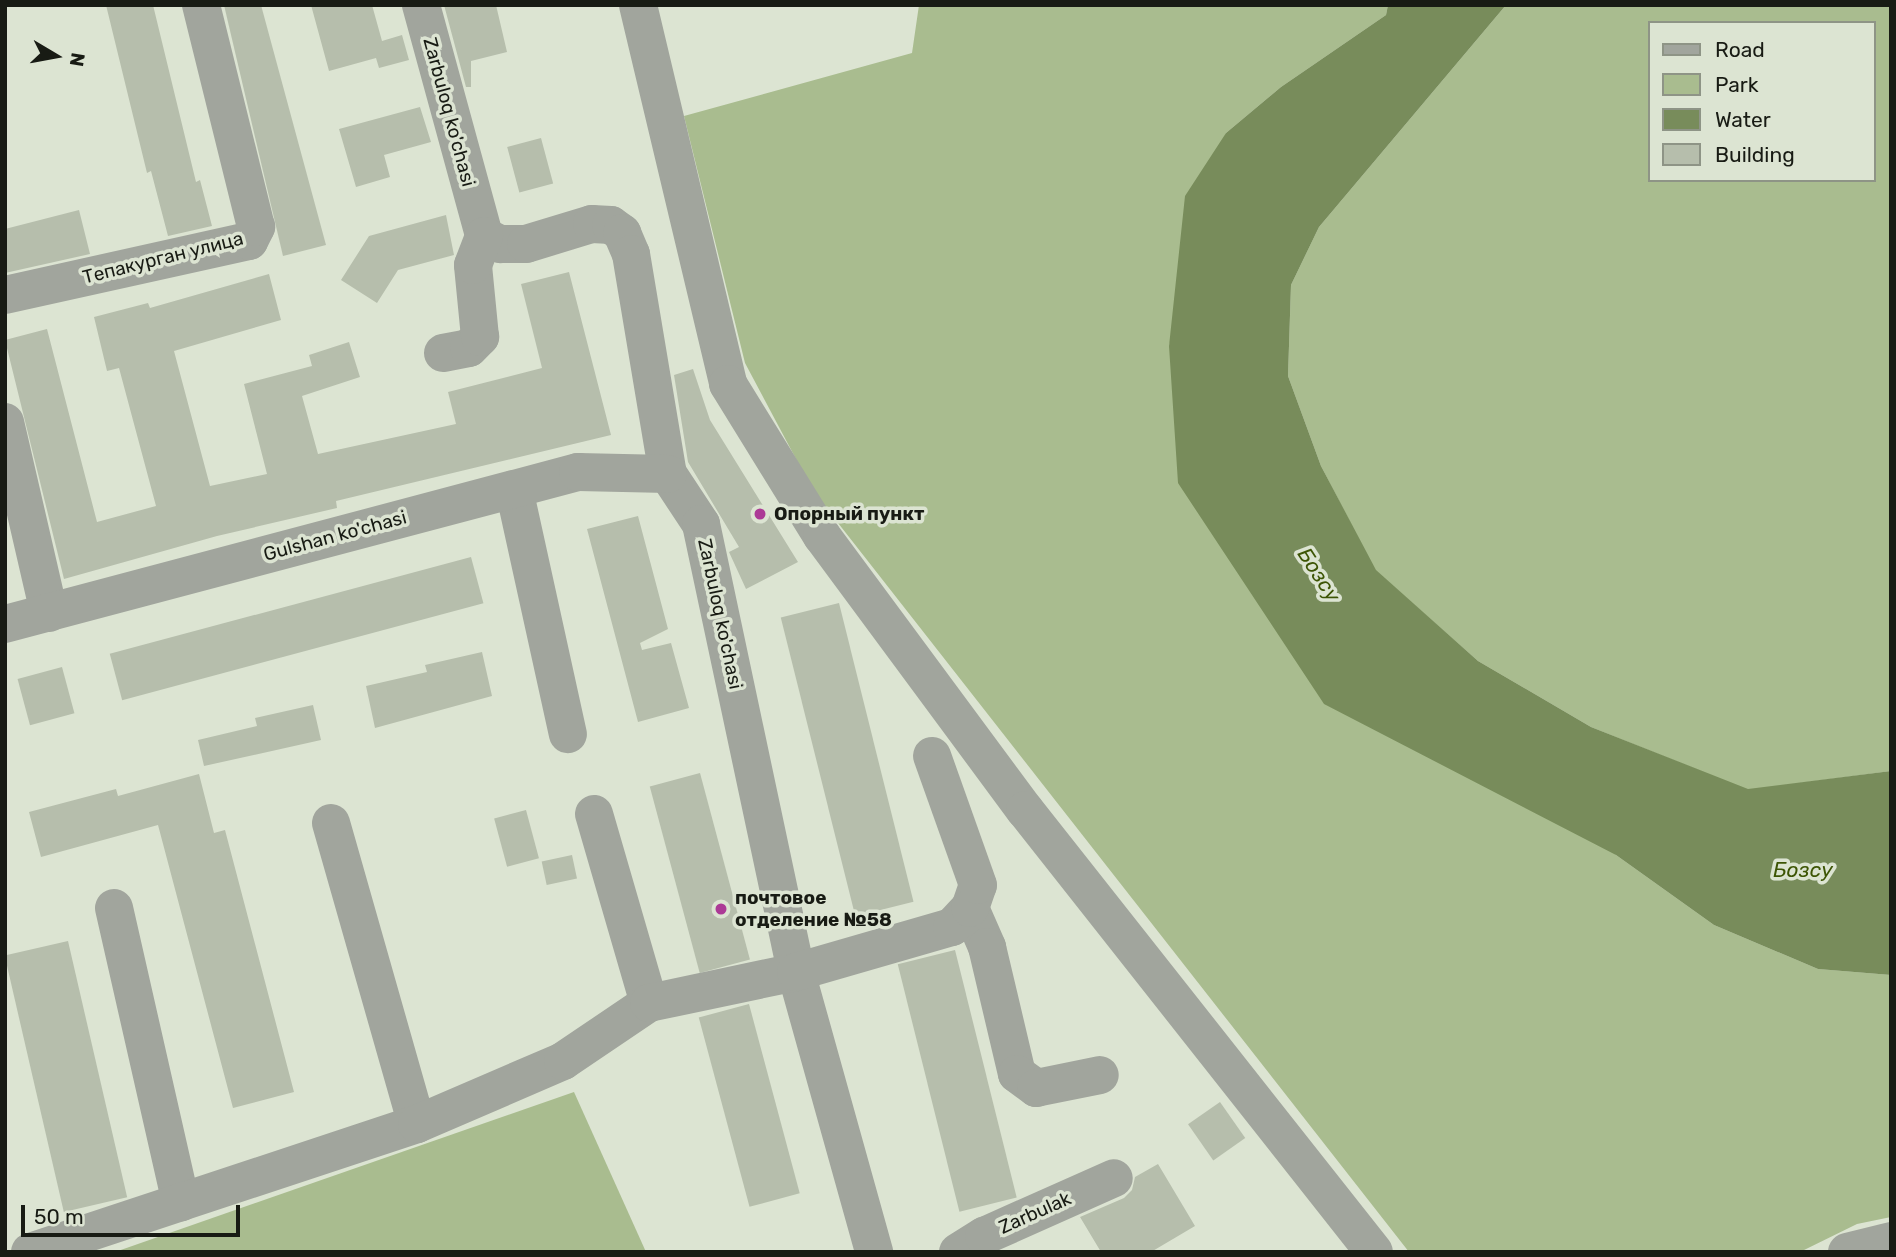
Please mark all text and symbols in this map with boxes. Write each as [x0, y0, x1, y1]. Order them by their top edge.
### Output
north arrow [21, 21, 91, 91]
legend [1647, 21, 1875, 182]
street label: Zarbuloq ko'chasi [418, 35, 480, 189]
text: Road [1715, 37, 1765, 62]
text: N [65, 51, 90, 68]
text: Park [1715, 72, 1759, 97]
text: Water [1715, 107, 1771, 132]
text: Building [1715, 142, 1795, 167]
street label: Тепакурган улица [80, 227, 246, 289]
place label: Опорный пункт [774, 503, 924, 525]
street label: Gulshan ko'chasi [261, 506, 409, 566]
marker: Опорный пункт [752, 506, 768, 522]
street label: Zarbuloq ko'chasi [693, 537, 747, 691]
water label: Бозсу [1292, 543, 1346, 607]
water label: Бозсу [1773, 857, 1833, 883]
place label: почтовое отделение №58 [735, 887, 892, 931]
marker: почтовое отделение №58 [713, 901, 729, 917]
street label: Zarbulak [995, 1187, 1075, 1239]
scale bar [24, 1190, 243, 1234]
text: 50 m [34, 1204, 84, 1229]

